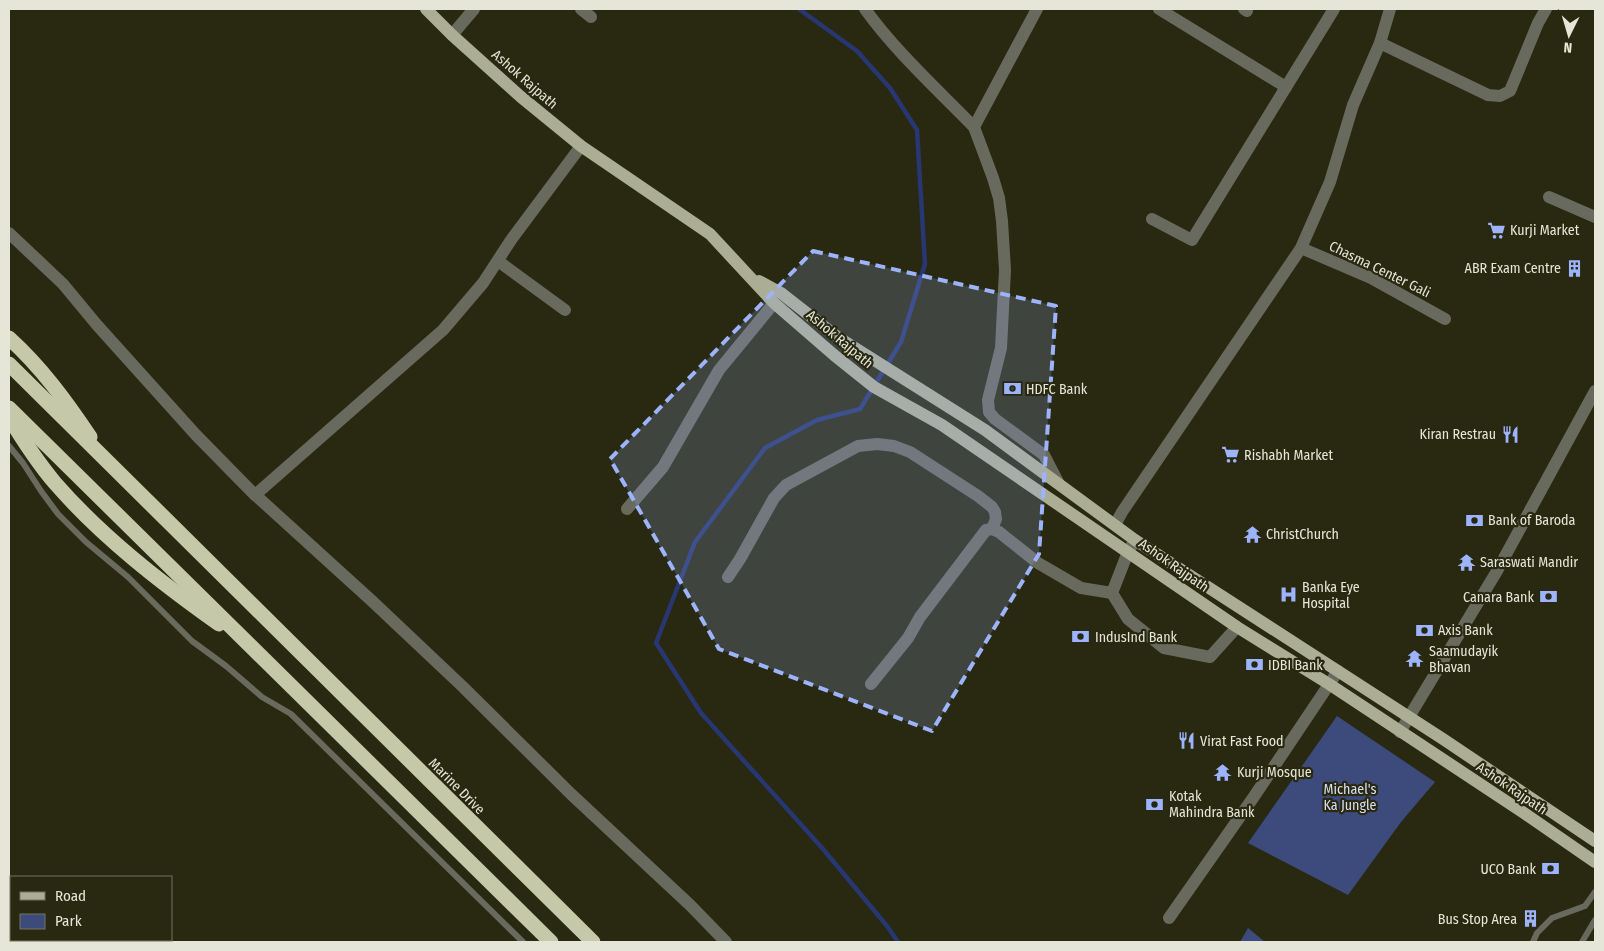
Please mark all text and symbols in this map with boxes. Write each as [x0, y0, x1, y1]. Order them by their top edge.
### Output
north arrow [1544, 10, 1594, 60]
text: N [1563, 39, 1573, 56]
street label: Ashok Rajpath [488, 46, 561, 113]
supermarket icon: Kurji Market [1486, 220, 1506, 240]
place label: Kurji Market [1510, 222, 1580, 239]
street label: Chasma Center Gali [1326, 238, 1433, 301]
building icon: ABR Exam Centre [1565, 258, 1585, 278]
place label: ABR Exam Centre [1465, 260, 1561, 277]
street label: Ashok Rajpath [803, 307, 876, 372]
bank icon: HDFC Bank [1002, 379, 1022, 399]
place label: HDFC Bank [1026, 381, 1088, 398]
restaurant icon: Kiran Restrau [1500, 424, 1520, 444]
place label: Kiran Restrau [1420, 426, 1496, 443]
supermarket icon: Rishabh Market [1220, 445, 1240, 465]
place label: Rishabh Market [1244, 447, 1334, 464]
bank icon: Bank of Baroda [1464, 510, 1484, 530]
place label: Bank of Baroda [1488, 512, 1576, 529]
temple icon: ChristChurch [1242, 524, 1262, 544]
place label: ChristChurch [1266, 526, 1339, 543]
street label: Ashok Rajpath [1135, 535, 1212, 596]
temple icon: Saraswati Mandir [1456, 552, 1476, 572]
place label: Saraswati Mandir [1480, 554, 1578, 571]
place label: Banka Eye Hospital [1302, 579, 1360, 612]
hospital icon: Banka Eye Hospital [1278, 585, 1298, 605]
bank icon: Canara Bank [1538, 587, 1558, 607]
place label: Canara Bank [1463, 589, 1534, 606]
bank icon: Axis Bank [1414, 620, 1434, 640]
place label: Axis Bank [1438, 622, 1493, 639]
bank icon: IndusInd Bank [1071, 627, 1091, 647]
place label: IndusInd Bank [1095, 629, 1178, 646]
place label: Saamudayik Bhavan [1429, 643, 1499, 676]
temple icon: Saamudayik Bhavan [1405, 649, 1425, 669]
bank icon: IDBI Bank [1244, 655, 1264, 675]
place label: IDBI Bank [1268, 657, 1323, 674]
restaurant icon: Virat Fast Food [1176, 731, 1196, 751]
place label: Virat Fast Food [1200, 733, 1284, 750]
street label: Marine Drive [425, 755, 488, 818]
street label: Ashok Rajpath [1473, 759, 1550, 818]
temple icon: Kurji Mosque [1213, 762, 1233, 782]
place label: Kurji Mosque [1237, 764, 1312, 781]
park label: Michael's Ka Jungle [1323, 781, 1377, 814]
place label: Kotak Mahindra Bank [1169, 788, 1255, 821]
bank icon: Kotak Mahindra Bank [1145, 794, 1165, 814]
bank icon: UCO Bank [1540, 859, 1560, 879]
place label: UCO Bank [1480, 861, 1536, 878]
legend [10, 876, 172, 941]
text: Road [55, 887, 86, 905]
building icon: Bus Stop Area [1521, 909, 1541, 929]
place label: Bus Stop Area [1438, 911, 1517, 928]
text: Park [55, 912, 82, 930]

